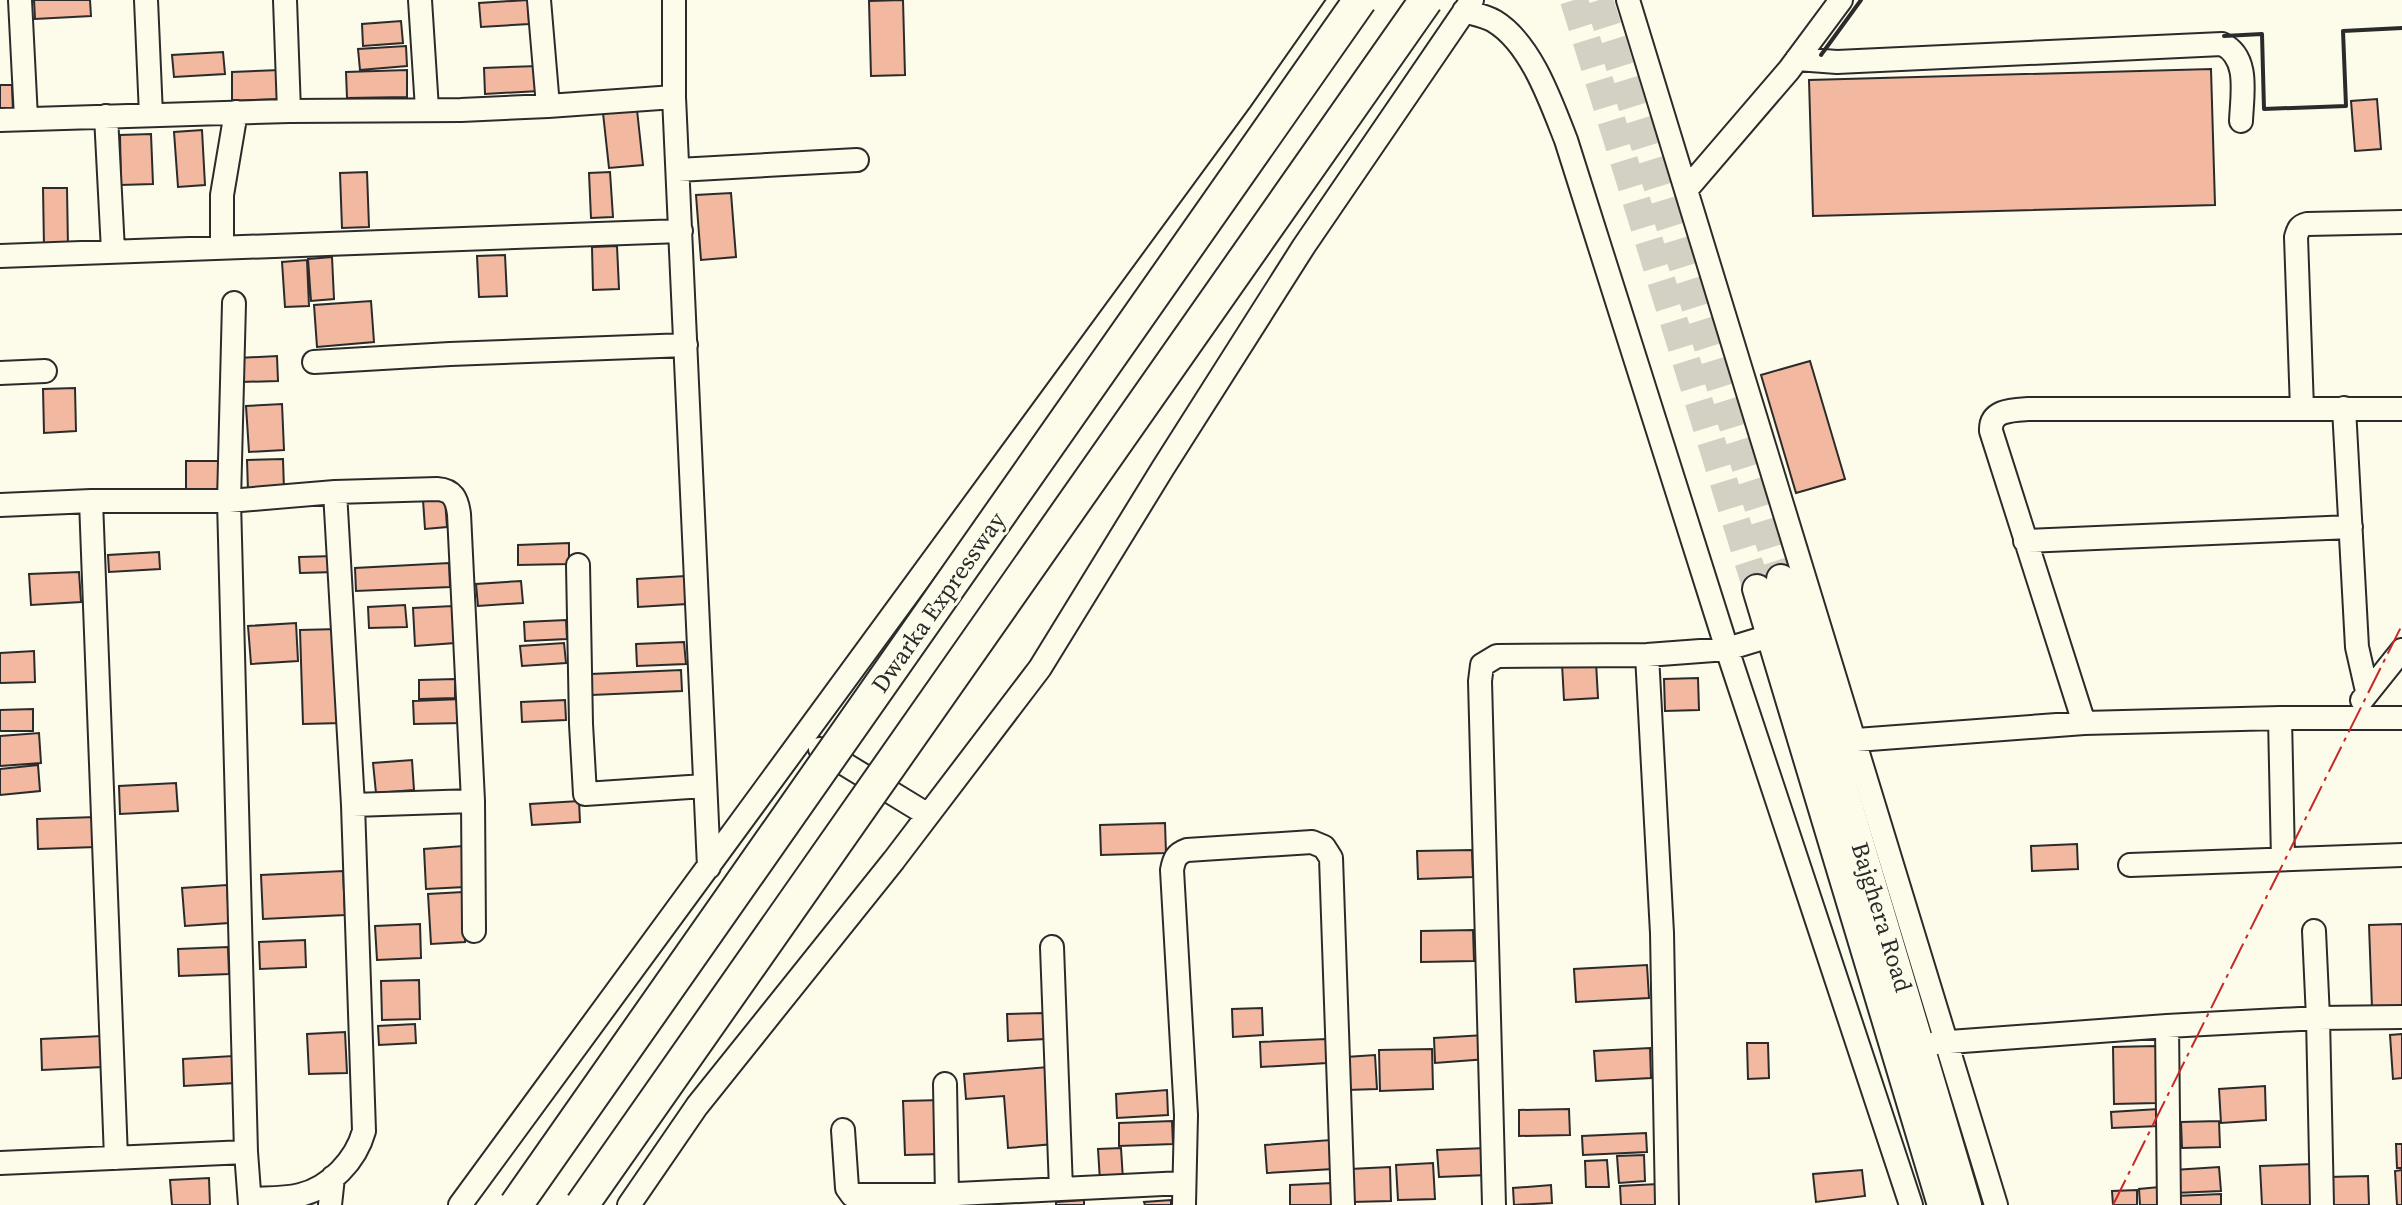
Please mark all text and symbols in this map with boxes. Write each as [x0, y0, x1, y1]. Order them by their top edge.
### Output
street label: Dwarka Expressway [863, 504, 1013, 699]
street label: Bajghera Road [1844, 838, 1921, 996]

